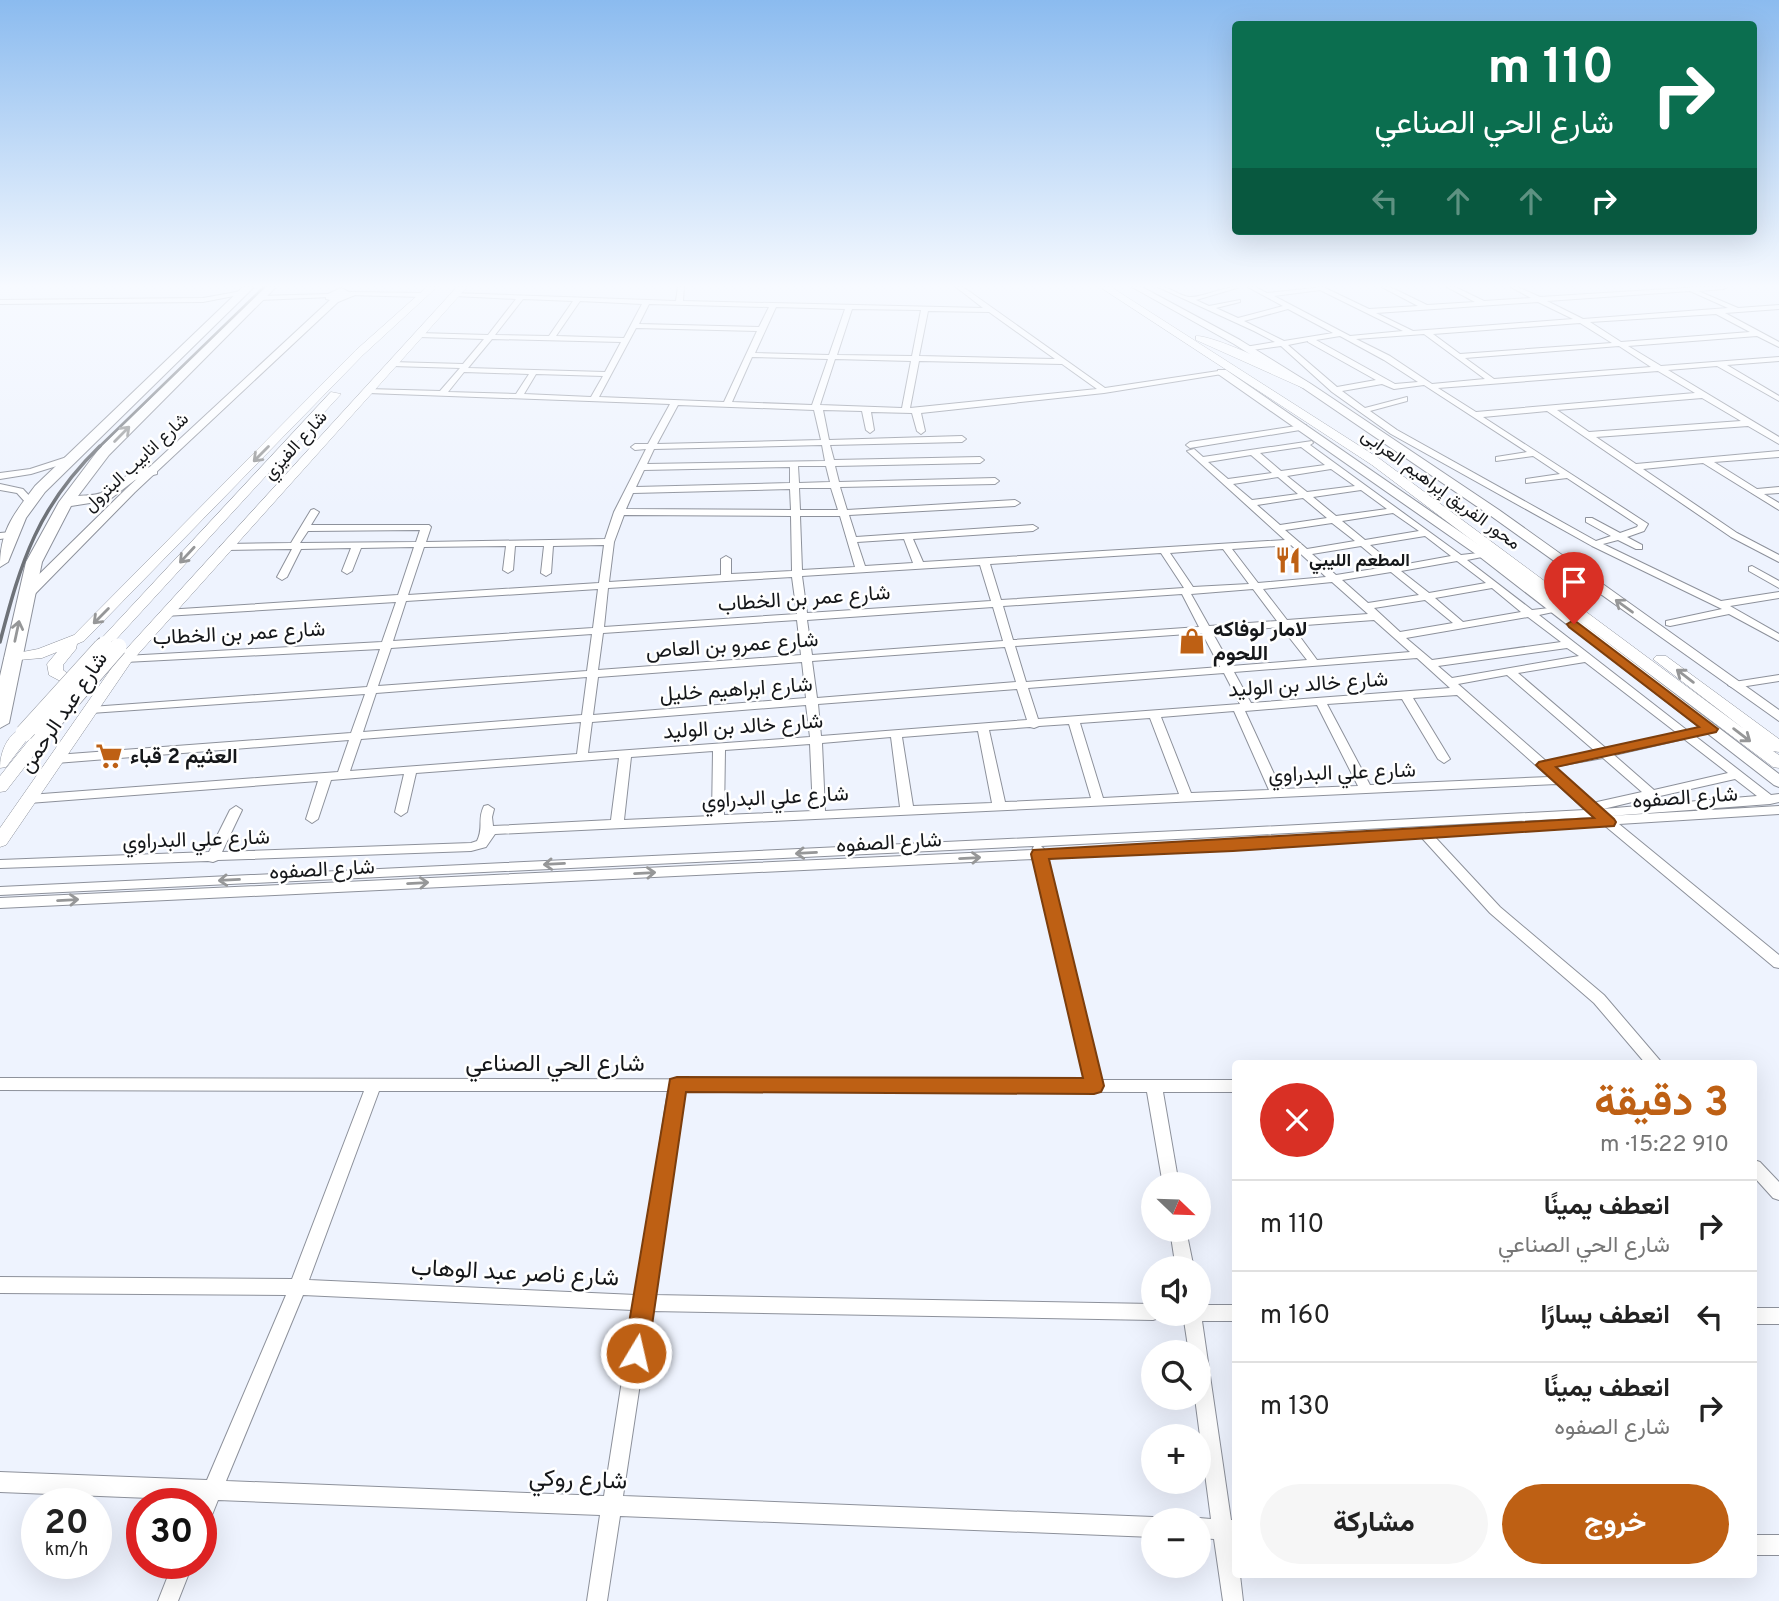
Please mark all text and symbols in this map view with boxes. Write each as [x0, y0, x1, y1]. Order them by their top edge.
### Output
text: 110 m [1487, 39, 1614, 101]
icon: right [1638, 49, 1729, 140]
text: شارع الحي الصناعي [1375, 105, 1614, 145]
icon: left [1366, 182, 1404, 220]
icon: ahead [1439, 182, 1477, 220]
icon: ahead [1512, 182, 1550, 220]
icon: right [1585, 182, 1623, 220]
street label: شارع الفيزي [259, 407, 335, 487]
street label: شارع انابيب البترول [80, 408, 194, 518]
street label: محور الفريق إبراهيم العرابى [1356, 425, 1524, 556]
one-way arrow [113, 426, 130, 443]
one-way arrow [252, 445, 269, 462]
restaurant icon: المطعم الليبي [1273, 545, 1303, 575]
one-way arrow [178, 546, 195, 563]
place label: المطعم الليبي [1309, 550, 1410, 575]
pin [1544, 552, 1604, 624]
icon: arrive [1555, 563, 1593, 601]
street label: شارع عمر بن الخطاب [717, 580, 891, 619]
one-way arrow [1615, 599, 1634, 613]
one-way arrow [93, 607, 110, 624]
street label: شارع عمر بن الخطاب [152, 616, 326, 652]
place label: لامار لوفاكه اللحوم [1213, 617, 1308, 668]
one-way arrow [10, 620, 24, 643]
shop icon: لامار لوفاكه اللحوم [1177, 626, 1207, 656]
street label: شارع عمرو بن العاص [645, 627, 819, 666]
street label: شارع عبد الرحمن [14, 647, 115, 778]
street label: شارع خالد بن الوليد [1227, 666, 1389, 705]
one-way arrow [1676, 669, 1695, 684]
street label: شارع ابراهيم خليل [659, 672, 814, 709]
street label: شارع خالد بن الوليد [662, 708, 824, 747]
one-way arrow [1732, 727, 1750, 742]
supermarket icon: العثيم 2 قباء [94, 741, 124, 771]
place label: العثيم 2 قباء [130, 744, 238, 771]
street label: شارع علي البدراوي [1268, 757, 1416, 792]
street label: شارع علي البدراوي [701, 781, 850, 818]
street label: شارع الصفوه [1631, 781, 1739, 816]
street label: شارع علي البدراوي [122, 824, 270, 859]
street label: شارع الصفوه [836, 827, 943, 860]
one-way arrow [795, 846, 818, 859]
one-way arrow [958, 851, 981, 864]
street label: شارع الصفوه [269, 854, 376, 887]
one-way arrow [543, 858, 566, 871]
one-way arrow [633, 866, 656, 879]
one-way arrow [218, 874, 241, 887]
one-way arrow [406, 877, 429, 890]
one-way arrow [56, 893, 79, 906]
street label: شارع الحي الصناعي [465, 1050, 645, 1082]
text: 3 دقيقة [1594, 1078, 1729, 1131]
button: close [1260, 1083, 1334, 1157]
text: 910 m · 15:22 [1600, 1131, 1729, 1160]
north arrow [1141, 1172, 1211, 1242]
map controls [1141, 1172, 1211, 1578]
text: انعطف يمينًا [1544, 1191, 1670, 1224]
icon: right [1691, 1207, 1729, 1245]
text: 110 m [1260, 1209, 1324, 1242]
text: شارع الحي الصناعي [1498, 1232, 1670, 1261]
street label: شارع ناصر عبد الوهاب [410, 1254, 620, 1294]
button: sound [1141, 1256, 1211, 1326]
icon: left [1691, 1298, 1729, 1336]
text: 160 m [1260, 1300, 1330, 1333]
text: انعطف يسارًا [1540, 1300, 1670, 1333]
position arrow [599, 1316, 673, 1390]
button: search [1141, 1340, 1211, 1410]
text: انعطف يمينًا [1544, 1373, 1670, 1406]
icon: right [1691, 1389, 1729, 1427]
text: 130 m [1260, 1391, 1330, 1424]
text: شارع الصفوه [1554, 1414, 1670, 1443]
button: + [1141, 1424, 1211, 1494]
street label: شارع روكي [528, 1464, 628, 1500]
button: مشاركة [1260, 1484, 1488, 1564]
button: خروج [1502, 1484, 1729, 1564]
speed limit sign: 30 [126, 1488, 217, 1579]
text: 20 [44, 1502, 89, 1546]
button: − [1141, 1508, 1211, 1578]
text: km/h [45, 1539, 88, 1562]

